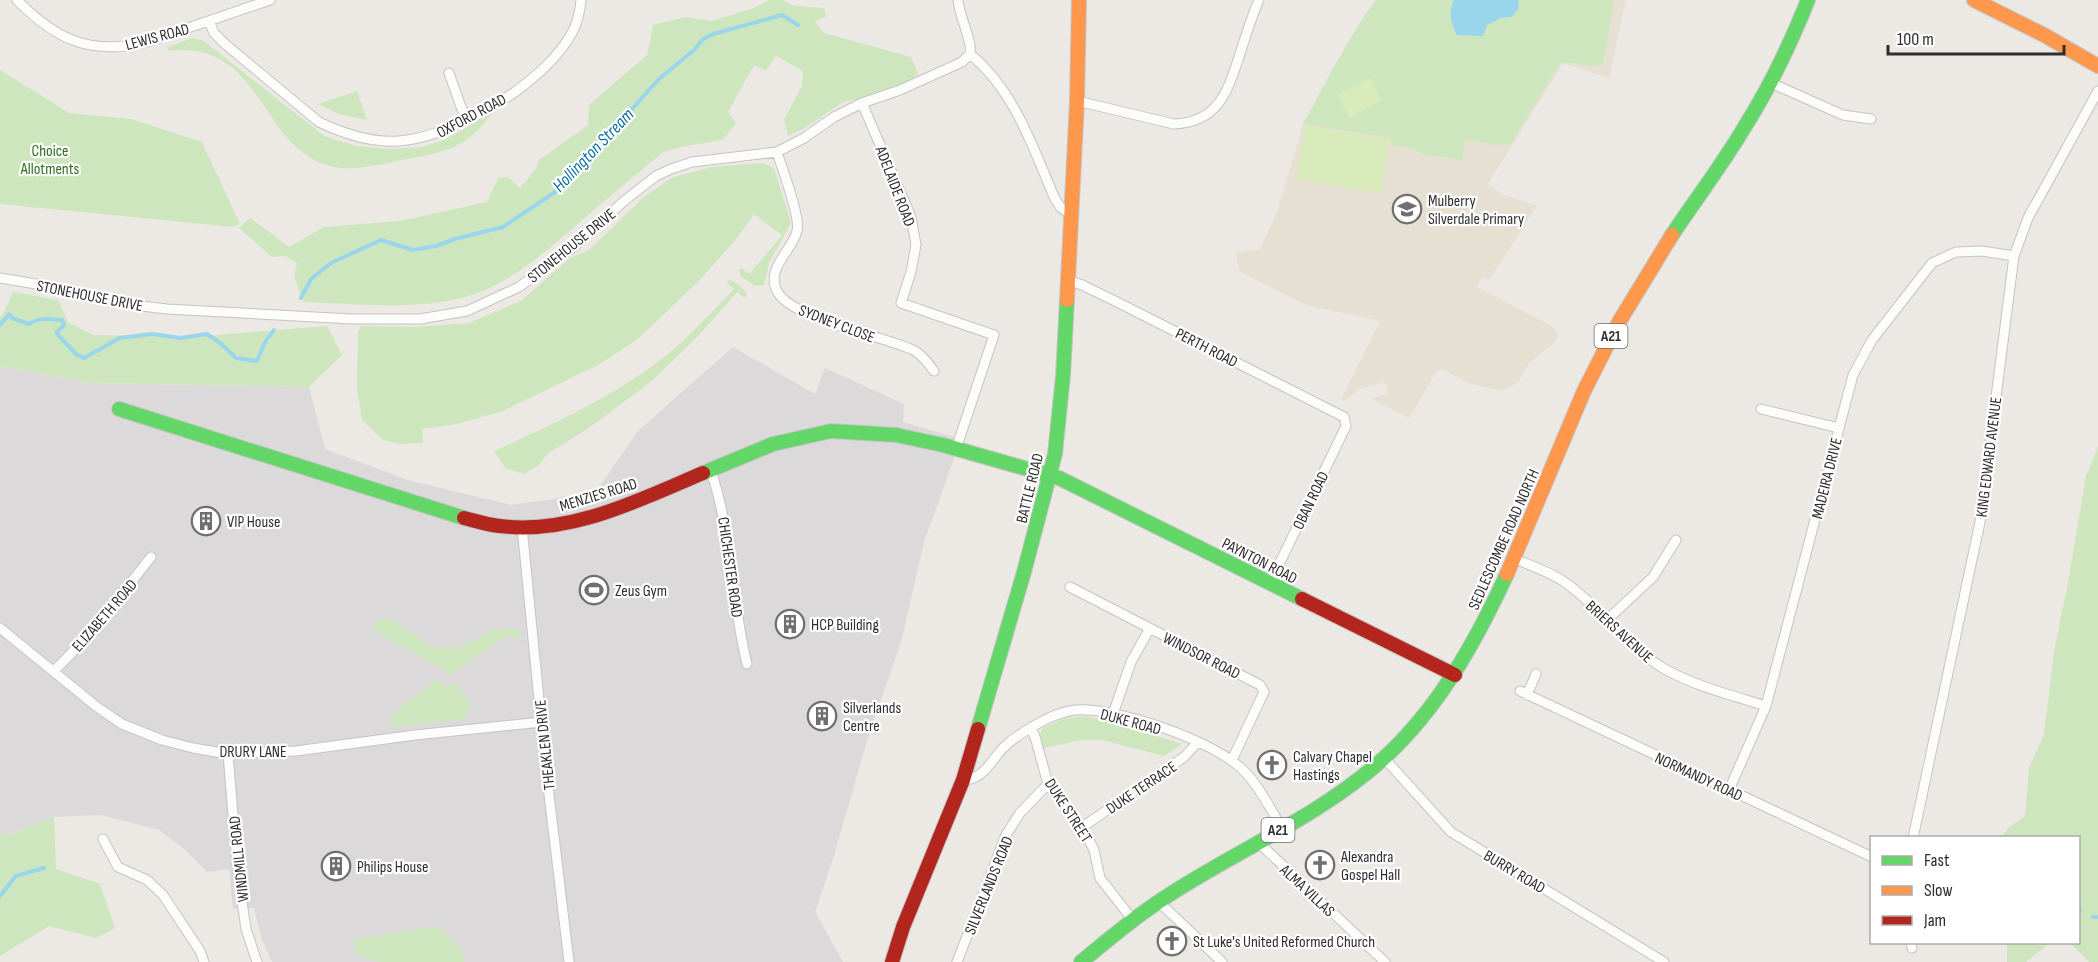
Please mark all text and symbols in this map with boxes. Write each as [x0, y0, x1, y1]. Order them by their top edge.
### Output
scale bar [1888, 18, 2064, 56]
street label: LEWIS ROAD [123, 20, 192, 55]
text: 100 m [1897, 29, 1934, 50]
street label: OXFORD ROAD [434, 90, 510, 143]
water label: Hollington Stream [548, 104, 638, 196]
park label: Choice Allotments [20, 142, 80, 179]
street label: ADELAIDE ROAD [870, 143, 919, 229]
place label: Mulberry Silverdale Primary [1428, 192, 1524, 229]
school or university icon: Mulberry Silverdale Primary [1391, 193, 1423, 225]
street label: STONEHOUSE DRIVE [524, 205, 620, 287]
street label: STONEHOUSE DRIVE [35, 277, 144, 316]
street label: SYDNEY CLOSE [796, 301, 877, 348]
road number: A21 [1594, 324, 1628, 348]
street label: PERTH ROAD [1172, 325, 1241, 372]
street label: KING EDWARD AVENUE [1973, 396, 2006, 518]
street label: MADEIRA DRIVE [1808, 436, 1847, 521]
street label: BATTLE ROAD [1013, 451, 1048, 525]
street label: SEDLESCOMBE ROAD NORTH [1465, 466, 1544, 613]
street label: OBAN ROAD [1289, 468, 1334, 533]
street label: MENZIES ROAD [557, 475, 640, 516]
building icon: VIP House [190, 505, 222, 537]
place label: VIP House [227, 513, 280, 532]
street label: CHICHESTER ROAD [713, 516, 746, 619]
street label: PAYNTON ROAD [1218, 534, 1300, 588]
sports icon: Zeus Gym [578, 574, 610, 606]
street label: ELIZABETH ROAD [68, 576, 142, 656]
place label: Zeus Gym [615, 582, 667, 601]
street label: BRIERS AVENUE [1581, 597, 1657, 667]
building icon: HCP Building [774, 608, 806, 640]
place label: HCP Building [811, 616, 879, 635]
street label: WINDSOR ROAD [1160, 629, 1243, 684]
street label: THEAKLEN DRIVE [531, 699, 560, 791]
place label: Silverlands Centre [843, 699, 902, 736]
building icon: Silverlands Centre [806, 700, 838, 732]
street label: DUKE ROAD [1098, 705, 1163, 740]
street label: DRURY LANE [219, 743, 287, 762]
place label: Calvary Chapel Hastings [1293, 748, 1372, 785]
church icon: Calvary Chapel Hastings [1256, 749, 1288, 781]
street label: NORMANDY ROAD [1652, 749, 1745, 806]
street label: DUKE TERRACE [1103, 758, 1181, 819]
street label: DUKE STREET [1040, 775, 1096, 847]
street label: WINDMILL ROAD [226, 815, 253, 903]
road number: A21 [1262, 818, 1294, 842]
street label: SILVERLANDS ROAD [961, 833, 1018, 938]
legend [1870, 836, 2080, 944]
street label: BURRY ROAD [1480, 846, 1549, 898]
place label: Alexandra Gospel Hall [1340, 848, 1400, 885]
church icon: Alexandra Gospel Hall [1304, 849, 1336, 881]
building icon: Philips House [320, 850, 352, 882]
text: Fast [1924, 850, 1950, 871]
place label: Philips House [357, 858, 428, 877]
street label: ALMA VILLAS [1275, 860, 1338, 921]
text: Slow [1924, 880, 1953, 901]
text: Jam [1923, 910, 1946, 931]
church icon: St Luke's United Reformed Church [1156, 925, 1188, 957]
place label: St Luke's United Reformed Church [1193, 933, 1375, 952]

